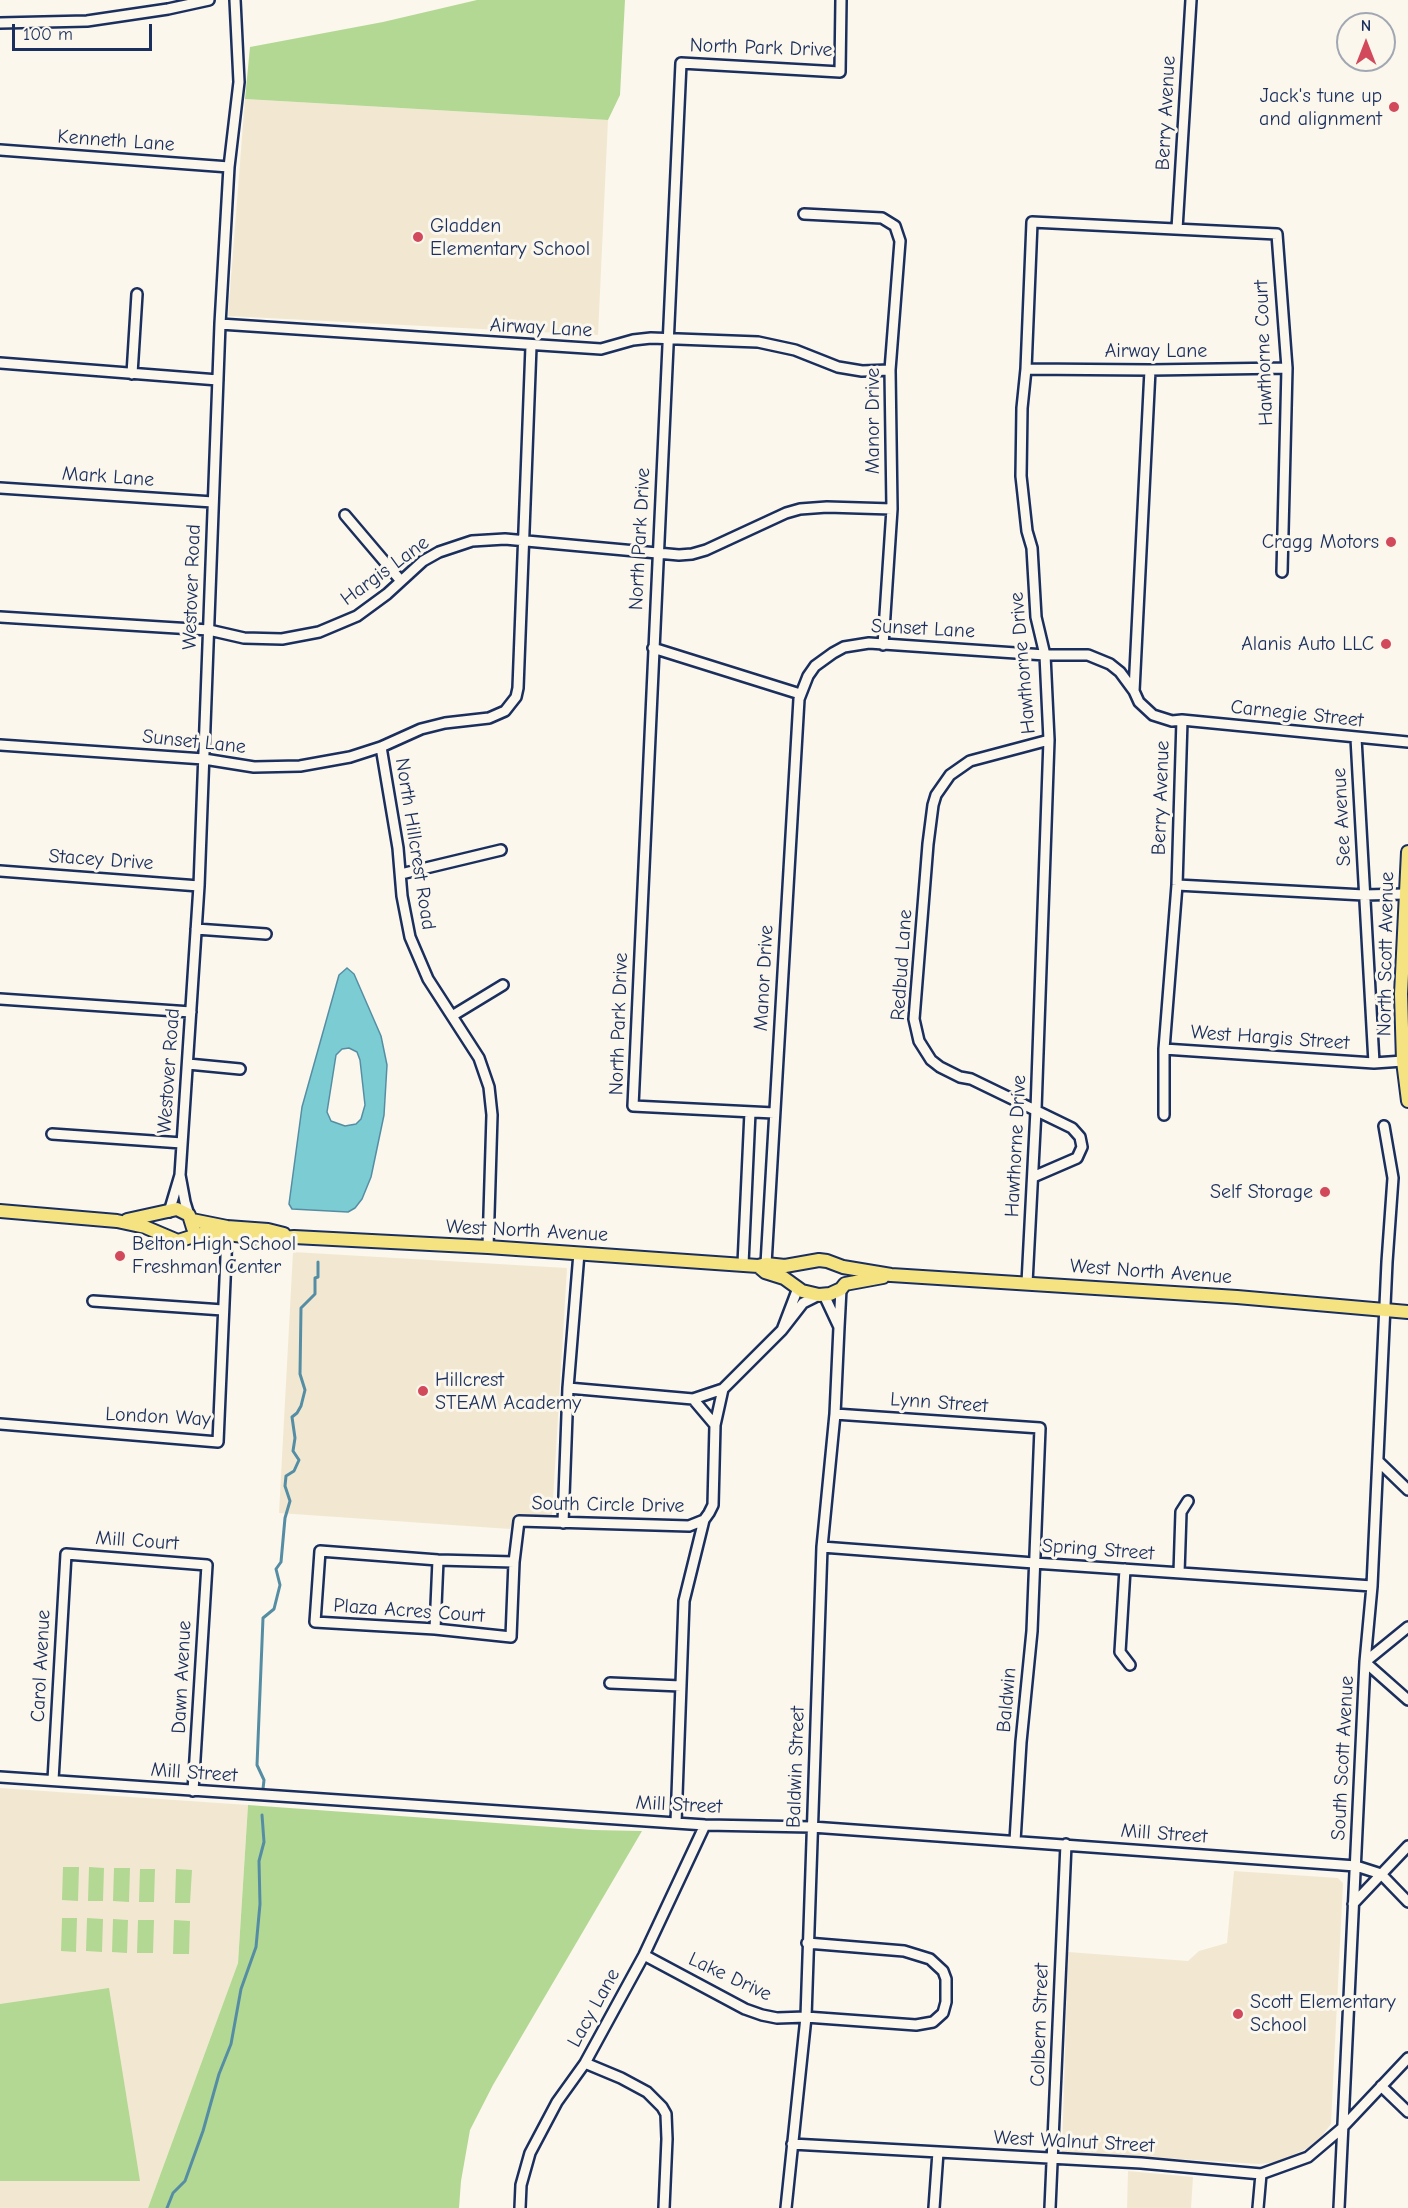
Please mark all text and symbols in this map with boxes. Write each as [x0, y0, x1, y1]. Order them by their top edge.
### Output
scale bar [15, 12, 154, 50]
north arrow [1336, 12, 1396, 72]
text: N [1361, 17, 1371, 35]
text: 100 m [23, 24, 73, 45]
street label: North Park Drive [689, 34, 833, 62]
street label: Berry Avenue [1151, 55, 1181, 171]
place label: Jack's tune up and alignment [1259, 84, 1382, 131]
marker: Jack's tune up and alignment [1387, 100, 1401, 114]
street label: Kenneth Lane [57, 125, 175, 157]
place label: Gladden Elementary School [430, 214, 590, 261]
marker: Gladden Elementary School [411, 230, 425, 244]
street label: Hawthorne Court [1249, 280, 1279, 426]
street label: Airway Lane [489, 313, 593, 343]
street label: Airway Lane [1105, 339, 1207, 363]
street label: Manor Drive [861, 368, 885, 474]
street label: Mark Lane [61, 462, 155, 492]
street label: North Park Drive [624, 467, 656, 611]
street label: Westover Road [178, 524, 206, 650]
place label: Cragg Motors [1262, 530, 1379, 554]
street label: Hargis Lane [336, 531, 434, 611]
marker: Cragg Motors [1384, 535, 1398, 549]
street label: Hawthorne Drive [1005, 591, 1041, 735]
street label: Sunset Lane [870, 614, 976, 644]
place label: Alanis Auto LLC [1241, 632, 1374, 656]
marker: Alanis Auto LLC [1379, 637, 1393, 651]
street label: Carnegie Street [1229, 695, 1365, 733]
street label: Sunset Lane [141, 725, 247, 759]
street label: Berry Avenue [1147, 740, 1175, 856]
street label: North Hillcrest Road [390, 756, 440, 932]
street label: See Avenue [1327, 767, 1357, 867]
street label: Stacey Drive [48, 844, 154, 876]
street label: North Scott Avenue [1373, 871, 1399, 1037]
street label: Redbud Lane [886, 909, 918, 1021]
street label: Manor Drive [749, 924, 779, 1032]
street label: North Park Drive [605, 952, 633, 1096]
street label: Westover Road [153, 1008, 185, 1134]
street label: West Hargis Street [1190, 1020, 1350, 1056]
street label: Hawthorne Drive [1000, 1074, 1032, 1218]
place label: Self Storage [1210, 1180, 1313, 1204]
marker: Self Storage [1318, 1185, 1332, 1199]
street label: West North Avenue [445, 1215, 609, 1247]
place label: Belton High School Freshman Center [132, 1232, 296, 1279]
marker: Belton High School Freshman Center [113, 1249, 127, 1263]
street label: West North Avenue [1069, 1254, 1233, 1290]
place label: Hillcrest STEAM Academy [435, 1368, 581, 1415]
marker: Hillcrest STEAM Academy [416, 1384, 430, 1398]
street label: Lynn Street [889, 1388, 989, 1418]
street label: London Way [105, 1402, 211, 1432]
street label: South Circle Drive [531, 1492, 685, 1518]
street label: Mill Court [95, 1526, 179, 1556]
street label: Spring Street [1041, 1534, 1155, 1566]
street label: Plaza Acres Court [332, 1594, 486, 1628]
street label: Carol Avenue [26, 1609, 56, 1723]
street label: Dawn Avenue [167, 1620, 197, 1734]
street label: Baldwin [992, 1666, 1022, 1734]
street label: South Scott Avenue [1327, 1675, 1359, 1841]
street label: Baldwin Street [782, 1706, 810, 1828]
street label: Mill Street [150, 1758, 238, 1788]
street label: Mill Street [635, 1791, 723, 1819]
street label: Mill Street [1120, 1819, 1208, 1849]
street label: Lake Drive [685, 1947, 775, 2007]
street label: Colbern Street [1026, 1963, 1054, 2087]
street label: Lacy Lane [563, 1964, 625, 2052]
place label: Scott Elementary School [1250, 1990, 1396, 2037]
marker: Scott Elementary School [1231, 2007, 1245, 2021]
street label: West Walnut Street [993, 2126, 1155, 2158]

